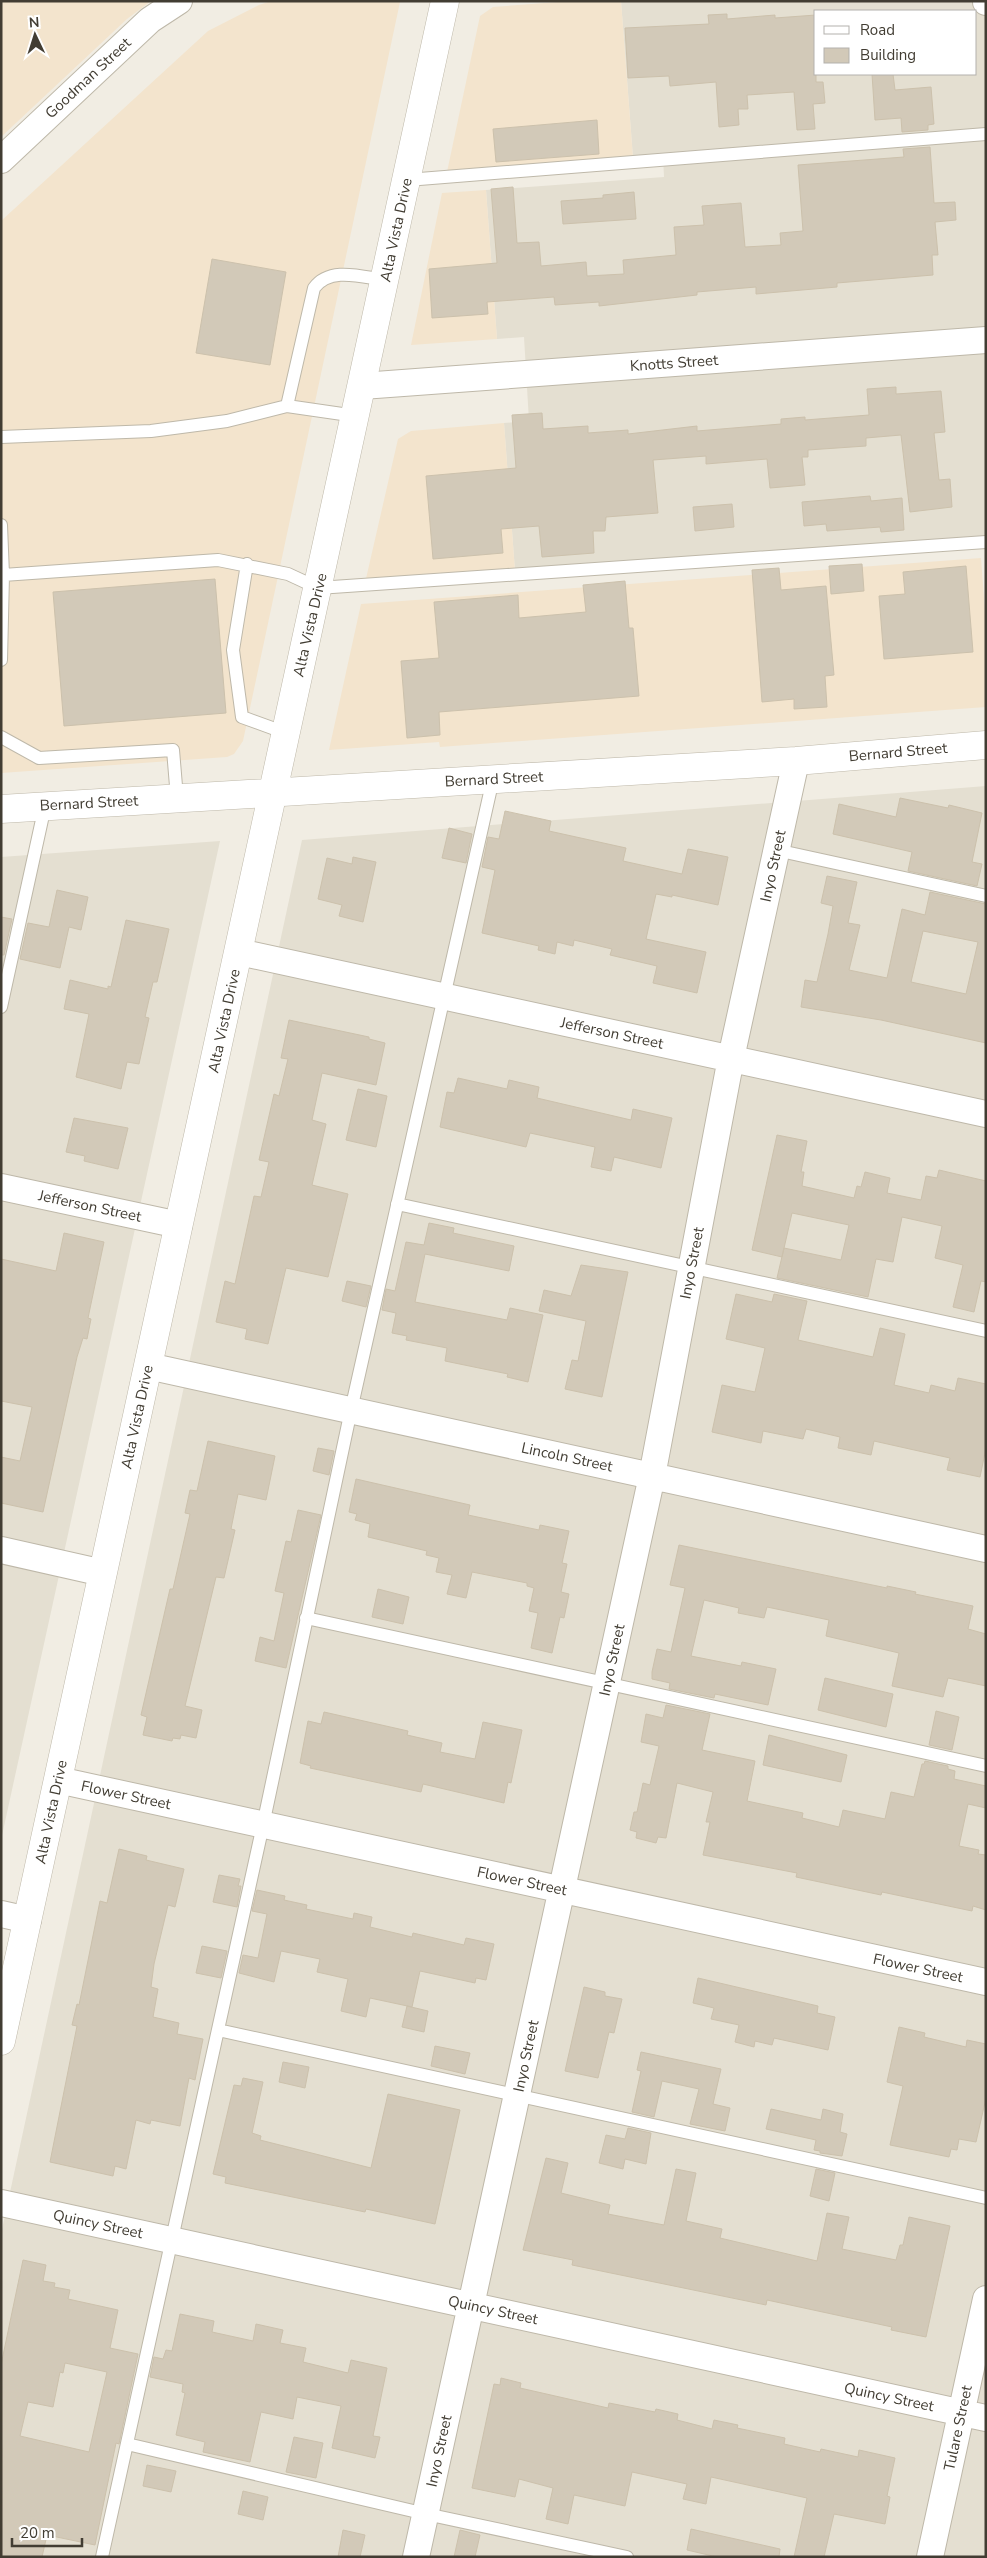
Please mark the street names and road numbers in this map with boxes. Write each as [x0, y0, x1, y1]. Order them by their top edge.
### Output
street label: Goodman Street [41, 33, 136, 123]
street label: Alta Vista Drive [375, 176, 417, 284]
street label: Knotts Street [629, 350, 720, 376]
street label: Alta Vista Drive [288, 571, 332, 679]
street label: Bernard Street [848, 738, 949, 766]
street label: Bernard Street [444, 766, 545, 792]
street label: Bernard Street [39, 790, 140, 816]
street label: Inyo Street [756, 827, 791, 904]
street label: Alta Vista Drive [203, 967, 245, 1075]
street label: Jefferson Street [558, 1012, 666, 1054]
street label: Jefferson Street [36, 1185, 144, 1227]
street label: Inyo Street [675, 1225, 709, 1301]
street label: Alta Vista Drive [116, 1363, 158, 1471]
street label: Lincoln Street [519, 1438, 615, 1477]
street label: Inyo Street [595, 1621, 630, 1698]
street label: Alta Vista Drive [30, 1758, 72, 1866]
street label: Flower Street [79, 1776, 174, 1814]
street label: Flower Street [475, 1862, 570, 1900]
street label: Flower Street [871, 1949, 966, 1987]
street label: Inyo Street [509, 2017, 544, 2094]
street label: Quincy Street [51, 2205, 146, 2243]
street label: Quincy Street [446, 2291, 541, 2329]
street label: Quincy Street [842, 2378, 937, 2416]
street label: Tulare Street [939, 2383, 977, 2473]
street label: Inyo Street [422, 2412, 457, 2489]

